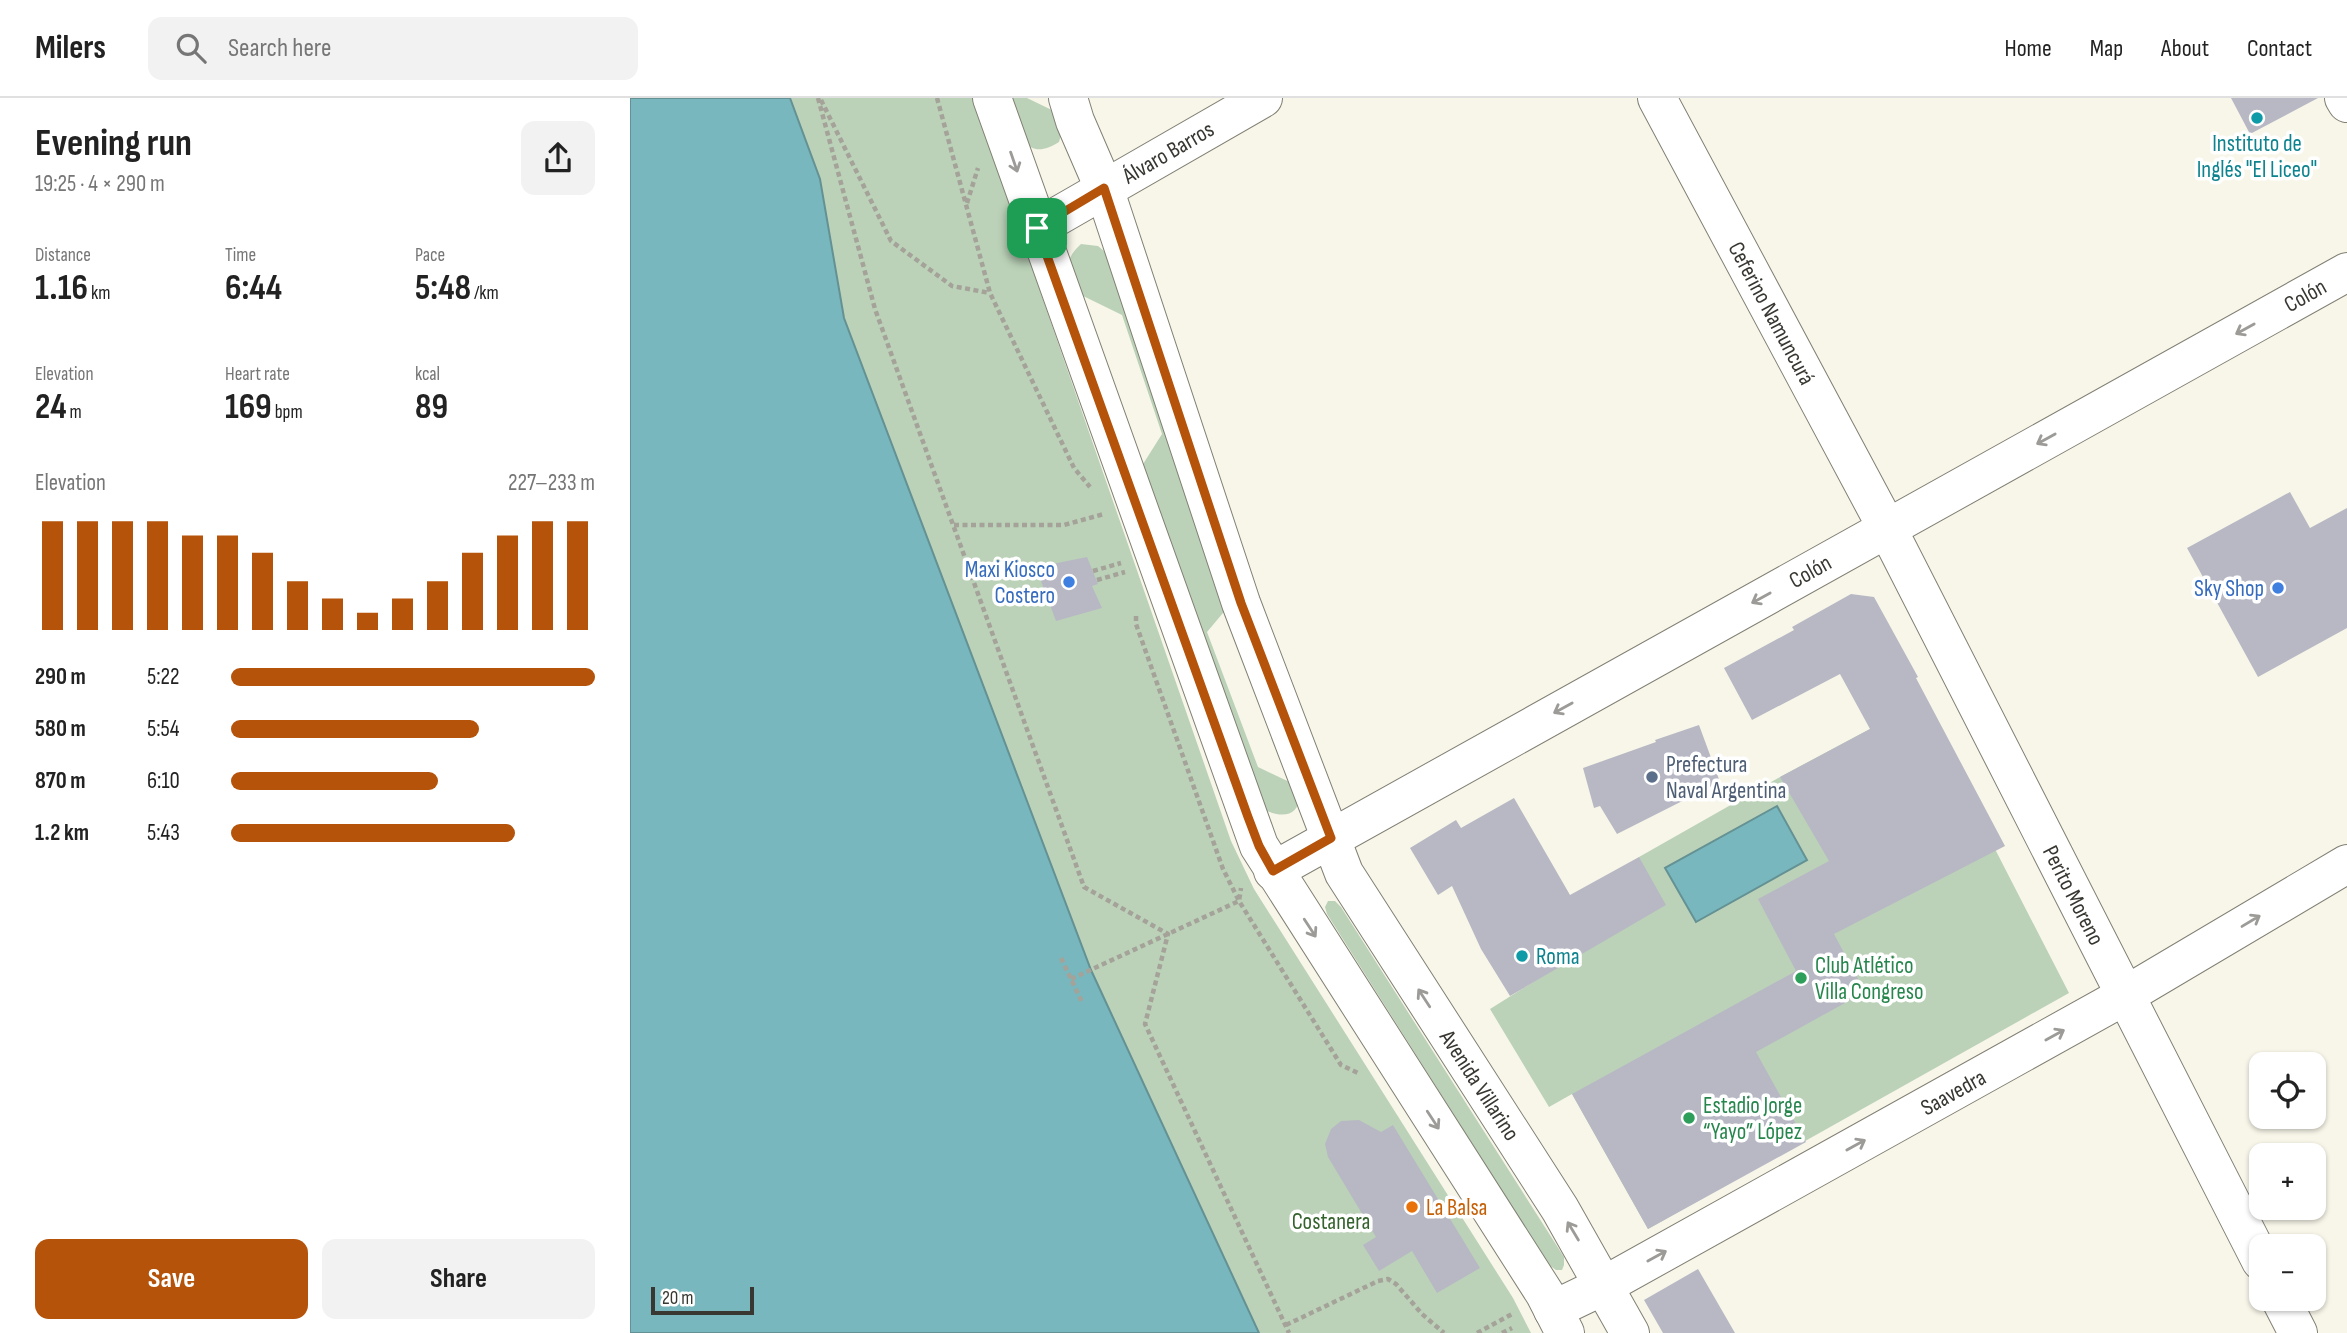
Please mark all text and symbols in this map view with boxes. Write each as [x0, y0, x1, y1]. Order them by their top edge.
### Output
search box [148, 17, 638, 80]
text: Milers [35, 28, 106, 68]
icon: search [172, 29, 210, 67]
text: Search here [228, 33, 331, 64]
text: Home [2004, 34, 2052, 63]
text: Map [2090, 34, 2123, 63]
text: About [2161, 34, 2209, 63]
text: Contact [2247, 34, 2312, 63]
marker: Instituto de Inglés "El Liceo" [2249, 110, 2265, 126]
street label: Álvaro Barros [1117, 115, 1219, 191]
text: Evening run [35, 121, 192, 166]
button: share [521, 121, 595, 195]
place label: Instituto de Inglés "El Liceo" [2197, 130, 2317, 184]
one-way arrow [1009, 151, 1021, 173]
text: 19:25 · 4 × 290 m [35, 170, 165, 198]
pin [1007, 198, 1067, 258]
icon: arrive [1018, 209, 1056, 247]
street label: Ceferino Namuncurá [1722, 237, 1821, 390]
text: Distance [35, 244, 91, 267]
text: Time [225, 244, 256, 267]
text: Pace [415, 244, 445, 267]
text: 1.16 [35, 267, 88, 310]
text: 6:44 [225, 267, 282, 310]
text: 5:48 [415, 267, 471, 310]
street label: Colón [2279, 273, 2332, 319]
text: km [88, 282, 111, 305]
text: /km [471, 282, 499, 305]
one-way arrow [2235, 322, 2255, 336]
text: Elevation [35, 363, 94, 386]
text: Heart rate [225, 363, 290, 386]
text: kcal [415, 363, 440, 386]
text: 24 [35, 386, 66, 429]
text: 169 [225, 386, 272, 429]
text: 89 [415, 386, 448, 429]
text: m [66, 401, 82, 424]
text: bpm [272, 401, 303, 424]
one-way arrow [2036, 433, 2057, 446]
text: Elevation [35, 469, 106, 497]
text: 227–233 m [508, 469, 595, 497]
street label: Colón [1784, 549, 1837, 595]
place label: Maxi Kiosco Costero [965, 556, 1055, 610]
marker: Maxi Kiosco Costero [1061, 574, 1077, 590]
place label: Sky Shop [2194, 575, 2264, 603]
marker: Sky Shop [2270, 580, 2286, 596]
one-way arrow [1752, 591, 1772, 605]
text: 290 m [35, 663, 86, 691]
text: 5:22 [147, 663, 180, 691]
one-way arrow [1553, 702, 1573, 716]
text: 580 m [35, 715, 86, 743]
text: 5:54 [147, 715, 179, 743]
place label: Prefectura Naval Argentina [1666, 751, 1786, 805]
text: 870 m [35, 767, 86, 795]
text: 6:10 [147, 767, 180, 795]
marker: Prefectura Naval Argentina [1644, 769, 1660, 785]
text: 1.2 km [35, 819, 89, 847]
text: 5:43 [147, 819, 180, 847]
street label: Perito Moreno [2036, 841, 2110, 950]
one-way arrow [2241, 913, 2261, 927]
one-way arrow [1303, 918, 1318, 937]
place label: Roma [1536, 943, 1580, 971]
marker: Roma [1514, 948, 1530, 964]
place label: Club Atlético Villa Congreso [1815, 952, 1924, 1006]
marker: Club Atlético Villa Congreso [1793, 970, 1809, 986]
one-way arrow [1417, 988, 1431, 1008]
street label: Avenida Villarino [1433, 1024, 1525, 1146]
one-way arrow [2044, 1028, 2064, 1042]
map controls [2249, 1052, 2326, 1311]
button: locate [2249, 1052, 2326, 1129]
street label: Saavedra [1916, 1064, 1991, 1122]
place label: Estadio Jorge “Yayo” López [1703, 1092, 1802, 1146]
one-way arrow [1426, 1109, 1440, 1129]
marker: Estadio Jorge “Yayo” López [1681, 1110, 1697, 1126]
one-way arrow [1845, 1138, 1865, 1152]
button: + [2249, 1143, 2326, 1220]
place label: La Balsa [1426, 1194, 1487, 1222]
marker: La Balsa [1404, 1199, 1420, 1215]
park label: Costanera [1292, 1208, 1370, 1236]
one-way arrow [1565, 1221, 1579, 1241]
button: − [2249, 1234, 2326, 1311]
button: Save [35, 1239, 308, 1319]
button: Share [322, 1239, 595, 1319]
one-way arrow [1646, 1249, 1667, 1262]
scale bar [651, 1284, 754, 1316]
text: 20 m [662, 1287, 694, 1310]

